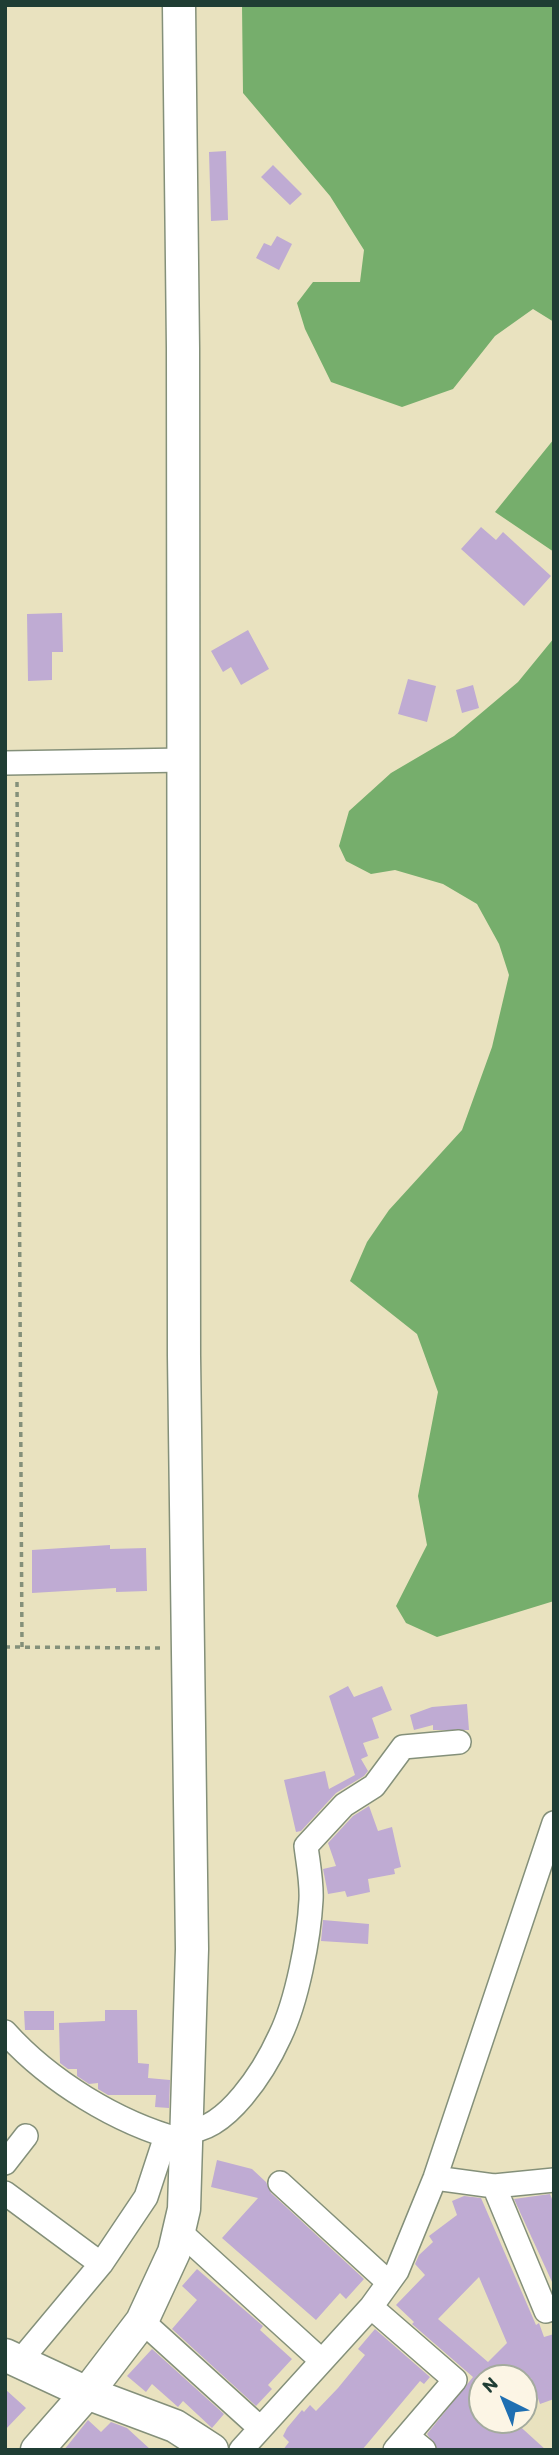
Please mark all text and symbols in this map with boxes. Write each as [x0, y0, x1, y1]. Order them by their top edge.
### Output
north arrow [468, 2364, 538, 2434]
text: N [477, 2372, 502, 2398]

